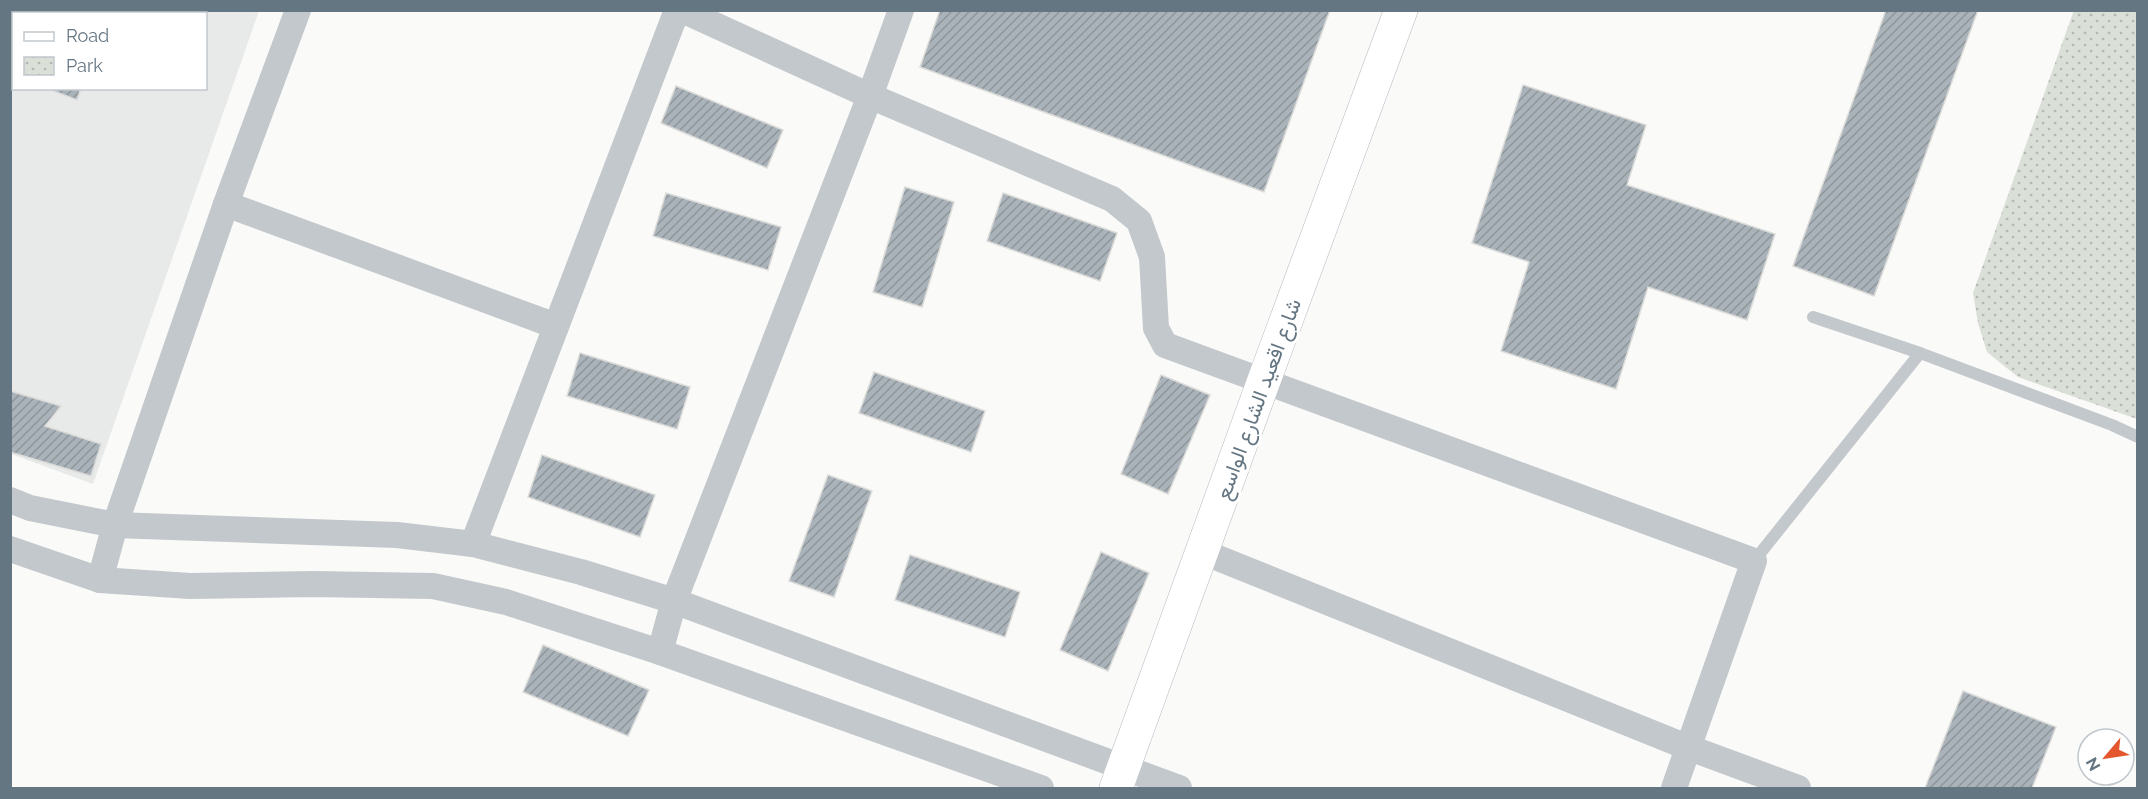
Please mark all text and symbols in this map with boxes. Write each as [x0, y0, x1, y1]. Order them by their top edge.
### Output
legend [12, 12, 207, 90]
text: Road [66, 25, 109, 46]
text: Park [66, 55, 103, 76]
street label: شارع اقعيد الشارع الواسع [1210, 295, 1308, 504]
north arrow [2076, 727, 2136, 787]
text: N [2082, 754, 2105, 774]

